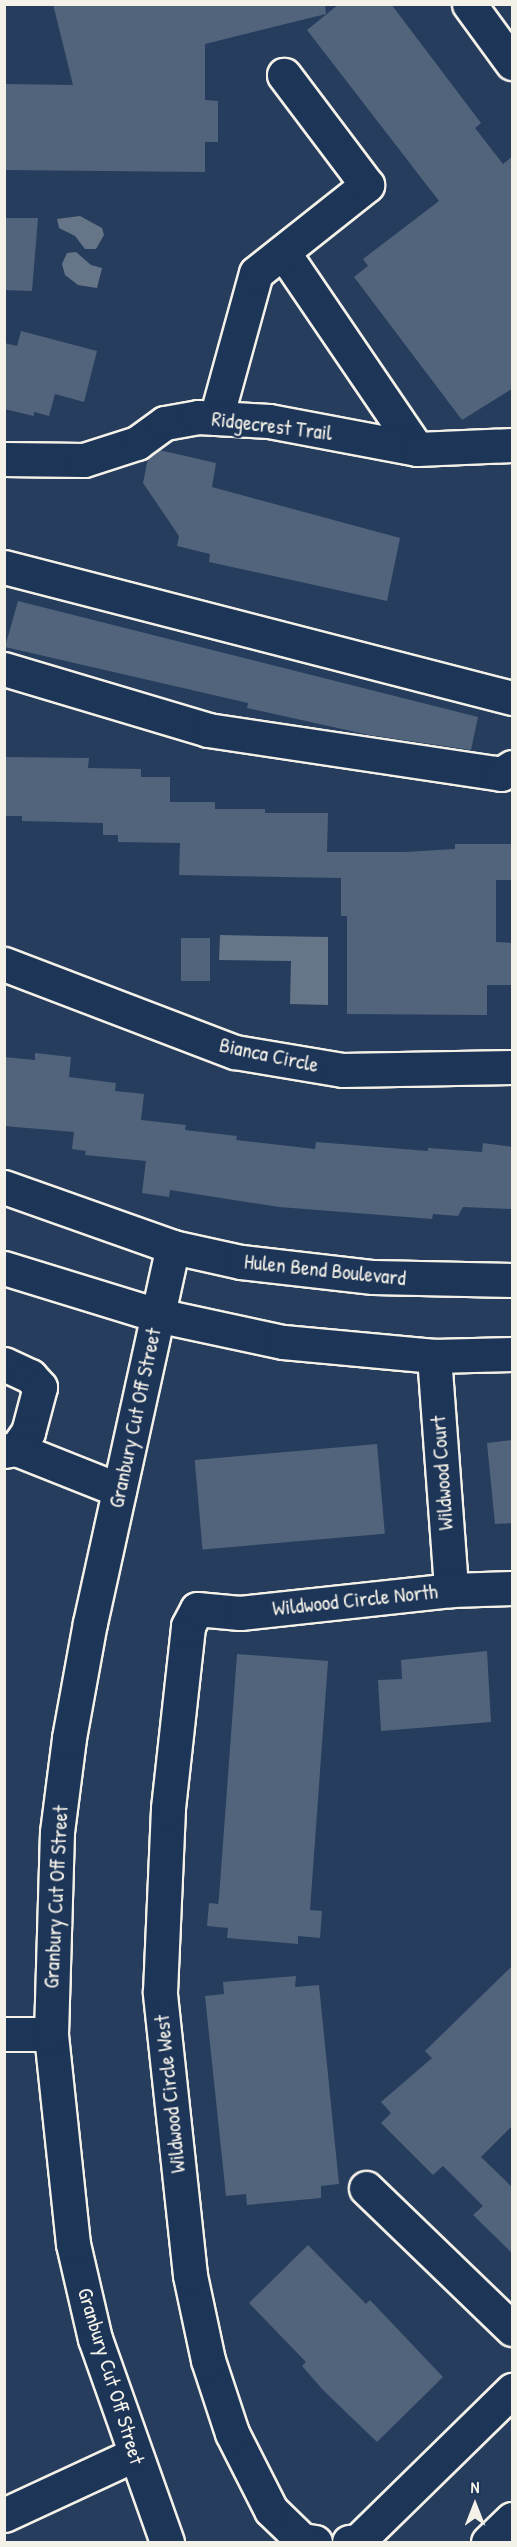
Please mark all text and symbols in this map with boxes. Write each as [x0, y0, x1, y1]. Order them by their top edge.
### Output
street label: Ridgecrest Trail [210, 406, 334, 446]
street label: Bianca Circle [217, 1032, 321, 1078]
street label: Hulen Bend Boulevard [243, 1249, 407, 1291]
street label: Granbury Cut Off Street [104, 1326, 166, 1510]
street label: Wildwood Court [425, 1415, 459, 1531]
street label: Wildwood Circle North [271, 1579, 439, 1621]
street label: Granbury Cut Off Street [39, 1805, 73, 1989]
street label: Wildwood Circle West [149, 2014, 191, 2174]
street label: Granbury Cut Off Street [72, 2285, 150, 2467]
north arrow [445, 2475, 505, 2535]
text: N [471, 2476, 479, 2498]

